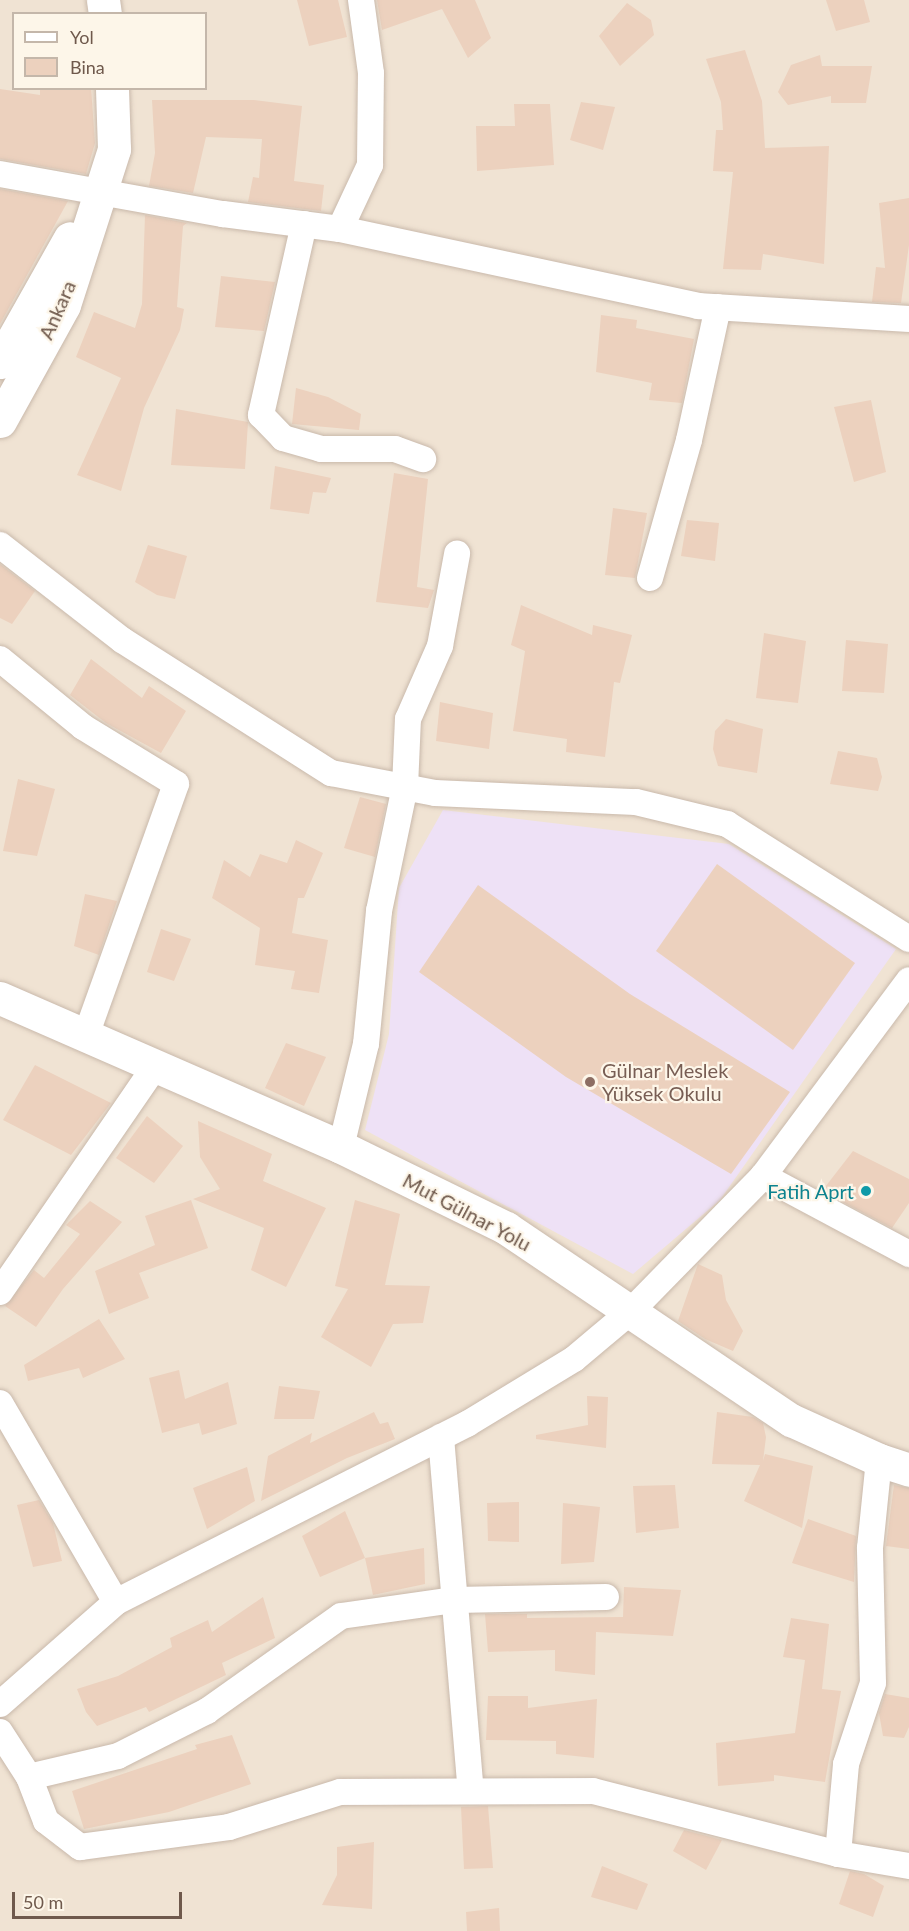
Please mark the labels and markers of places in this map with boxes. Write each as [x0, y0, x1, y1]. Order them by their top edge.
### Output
place label: Gülnar Meslek Yüksek Okulu [602, 1058, 729, 1105]
marker: Gülnar Meslek Yüksek Okulu [583, 1075, 597, 1089]
place label: Fatih Aprt [767, 1179, 854, 1203]
marker: Fatih Aprt [859, 1184, 873, 1198]

